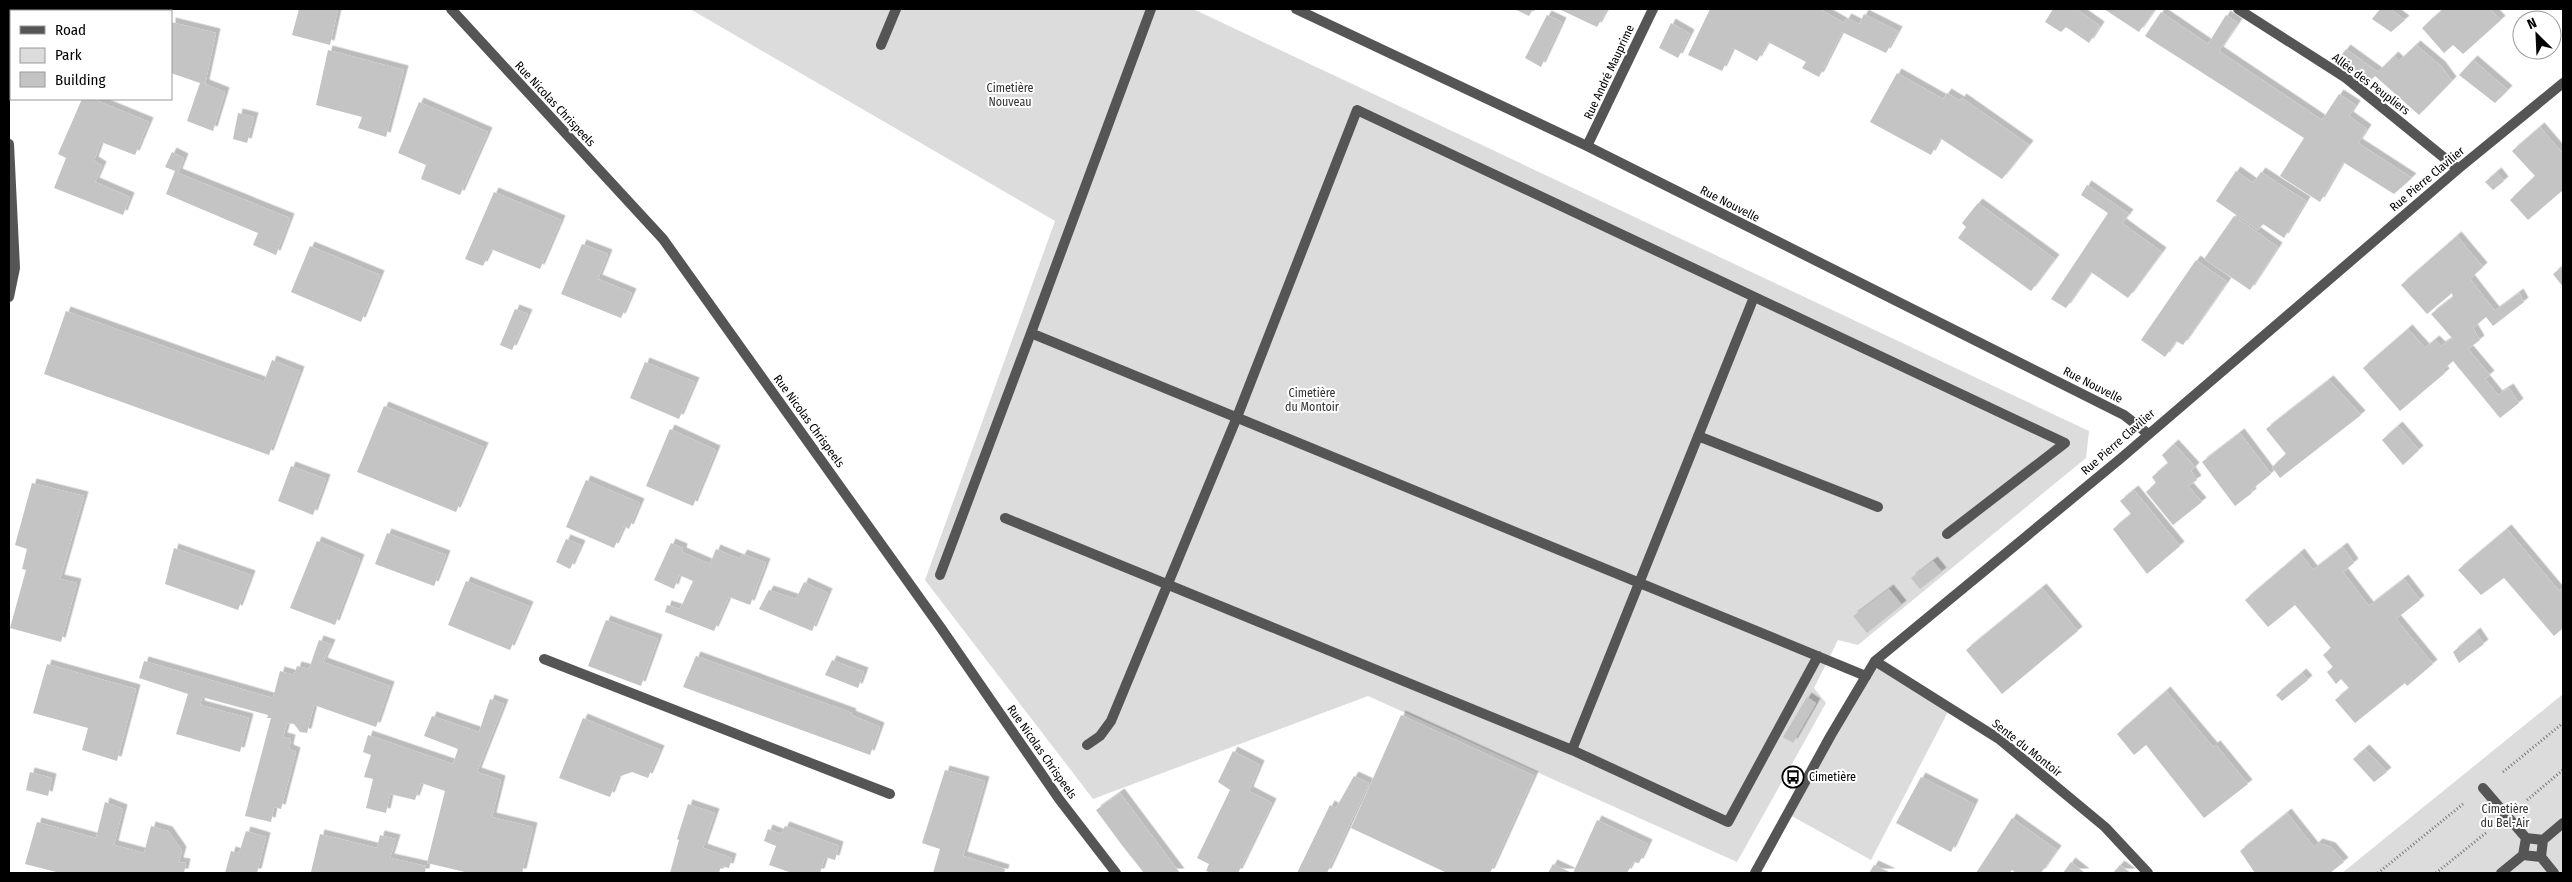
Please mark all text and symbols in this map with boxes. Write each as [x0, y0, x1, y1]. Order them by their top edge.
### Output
legend [10, 10, 172, 100]
north arrow [2512, 10, 2562, 60]
text: N [2525, 14, 2539, 33]
text: Road [55, 21, 86, 39]
street label: Rue André Mauprime [1581, 22, 1637, 121]
text: Park [55, 46, 82, 64]
street label: Allée des Peupliers [2330, 50, 2412, 118]
street label: Rue Nicolas Chrispeels [512, 59, 598, 149]
text: Building [55, 71, 106, 89]
park label: Cimetière Nouveau [987, 81, 1034, 109]
street label: Rue Pierre Clavilier [2387, 143, 2468, 214]
street label: Rue Nouvelle [1698, 183, 1762, 225]
street label: Rue Nouvelle [2061, 364, 2125, 406]
street label: Rue Nicolas Chrispeels [771, 372, 847, 470]
park label: Cimetière du Montoir [1285, 386, 1340, 414]
street label: Rue Pierre Clavilier [2078, 406, 2158, 478]
street label: Rue Nicolas Chrispeels [1004, 702, 1080, 802]
street label: Sente du Montoir [1989, 716, 2065, 780]
bus stop icon: Cimetière [1781, 765, 1805, 789]
place label: Cimetière [1809, 770, 1856, 784]
park label: Cimetière du Bel-Air [2481, 802, 2530, 830]

